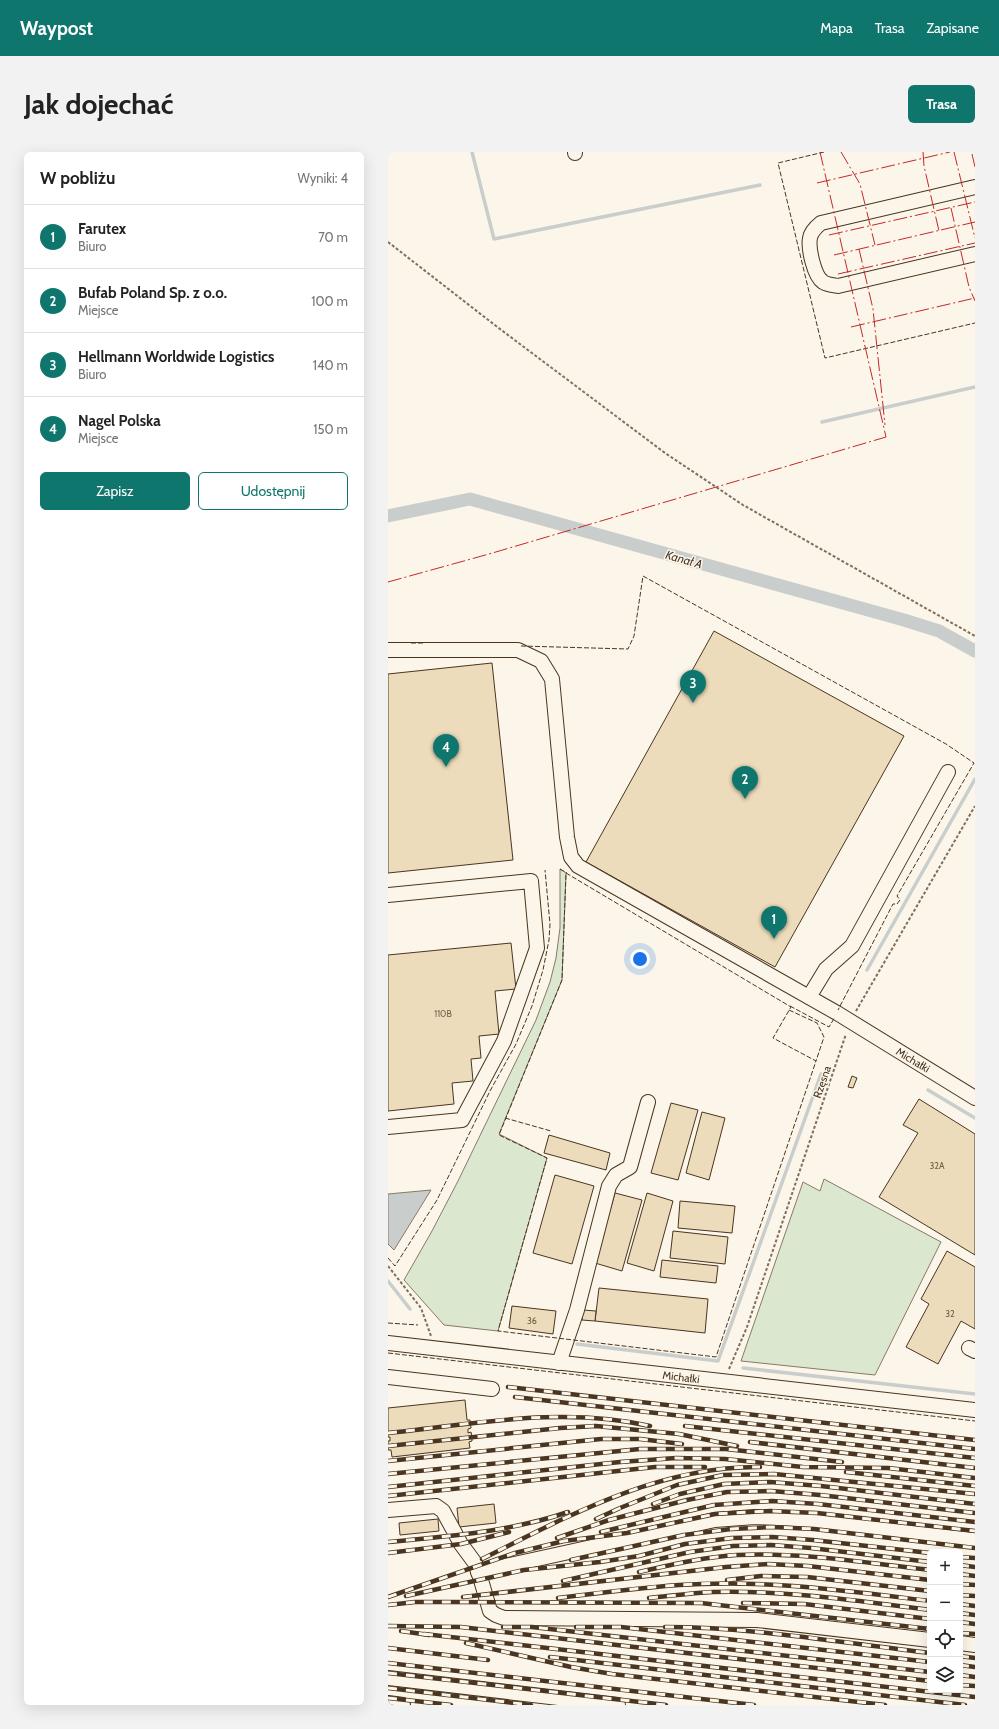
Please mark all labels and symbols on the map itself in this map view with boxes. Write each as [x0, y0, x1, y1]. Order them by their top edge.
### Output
water label: Kanał A [664, 547, 704, 571]
pin: 3 [680, 670, 706, 703]
pin: 4 [433, 734, 459, 767]
pin: 2 [732, 766, 758, 799]
pin: 1 [761, 906, 787, 939]
your location [630, 949, 650, 969]
house number: 110B [434, 1008, 452, 1019]
street label: Michałki [893, 1044, 933, 1076]
street label: Rzęsna [810, 1063, 834, 1100]
house number: 32A [929, 1160, 945, 1171]
house number: 32 [945, 1308, 955, 1319]
house number: 36 [527, 1315, 537, 1326]
street label: Michałki [662, 1368, 700, 1386]

